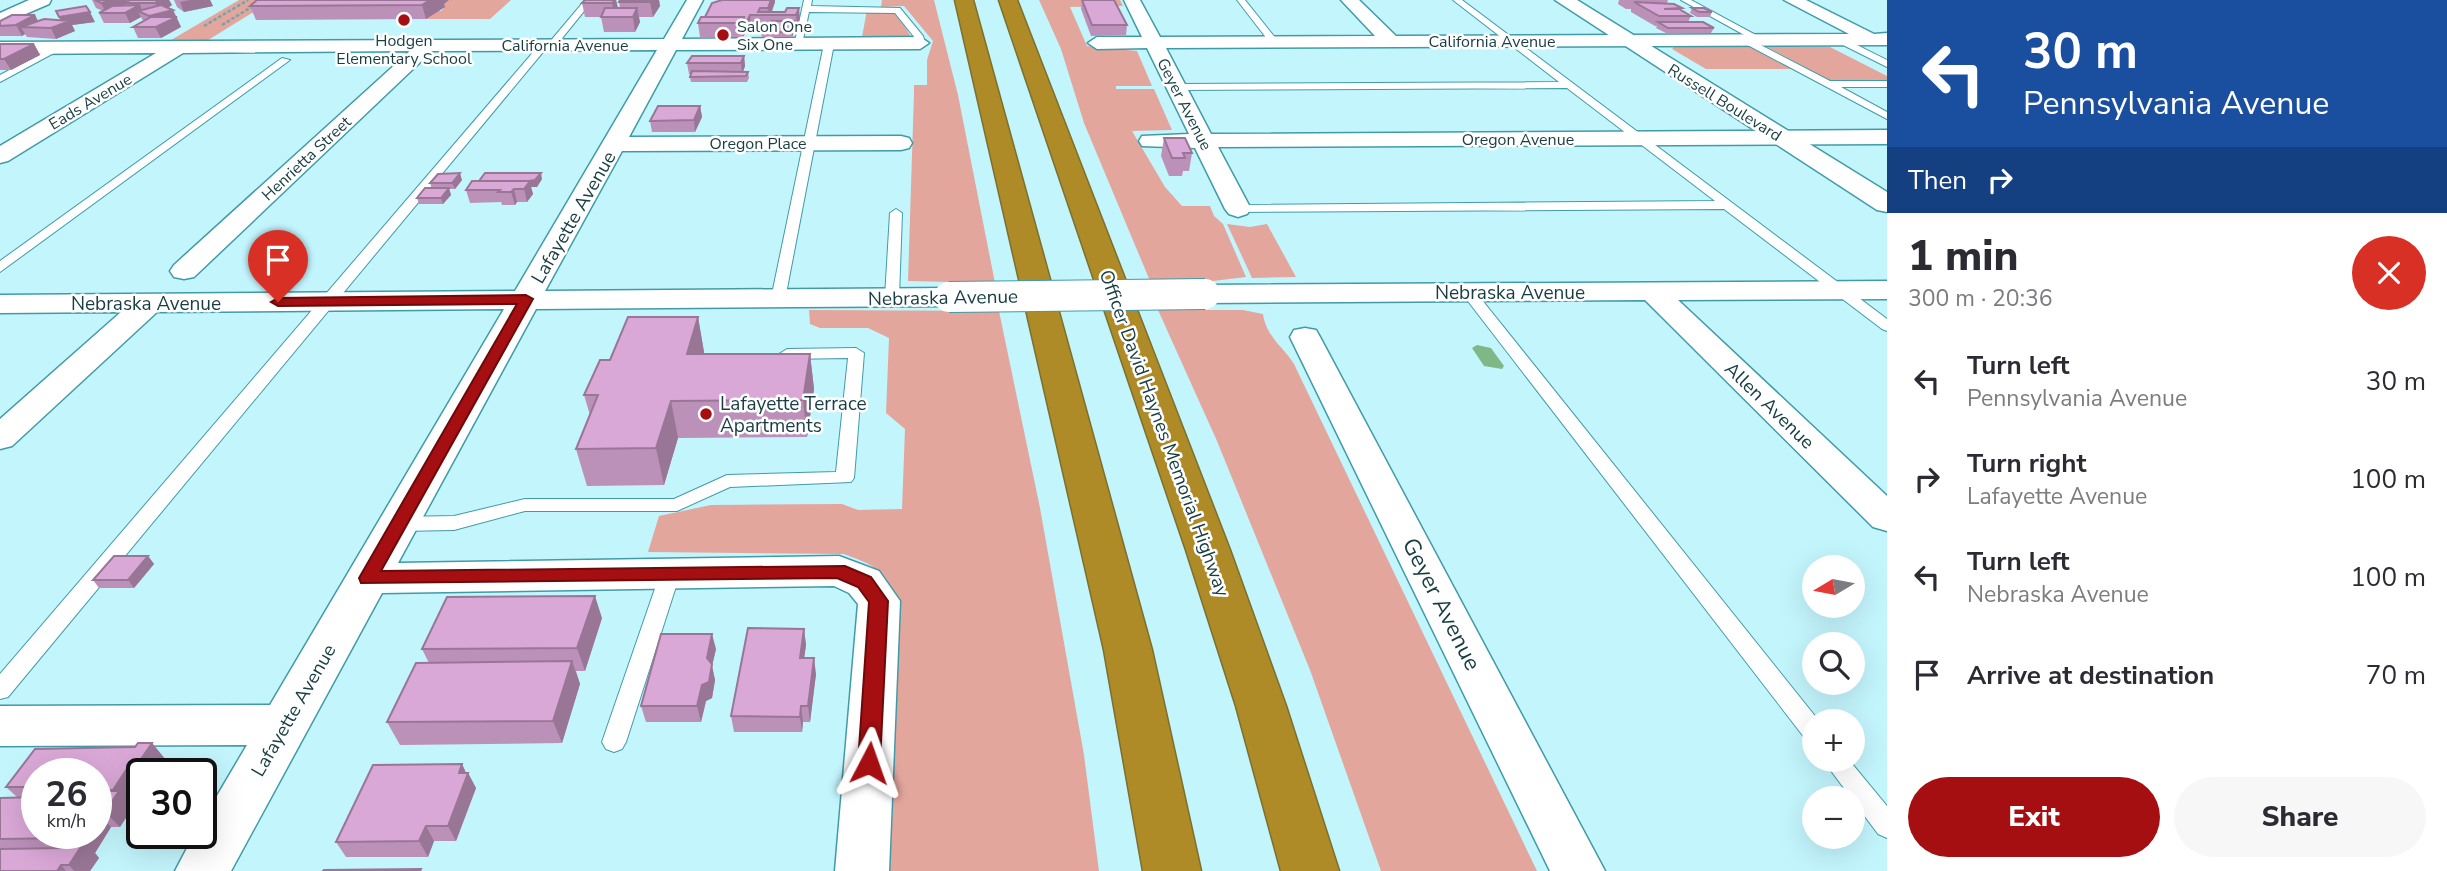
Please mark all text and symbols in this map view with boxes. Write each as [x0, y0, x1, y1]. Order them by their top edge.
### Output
marker: Hodgen Elementary School [396, 12, 412, 28]
place label: Salon One Six One [737, 16, 812, 56]
text: 30 m [2023, 18, 2138, 85]
marker: Salon One Six One [715, 27, 731, 43]
icon: left [1908, 28, 1999, 119]
place label: Hodgen Elementary School [336, 30, 472, 70]
street label: California Avenue [1428, 31, 1556, 53]
street label: California Avenue [501, 35, 629, 57]
street label: Geyer Avenue [1151, 54, 1217, 154]
street label: Russell Boulevard [1663, 59, 1786, 147]
street label: Eads Avenue [45, 68, 136, 135]
text: Pennsylvania Avenue [2023, 82, 2329, 125]
street label: Henrietta Street [257, 111, 357, 206]
street label: Oregon Avenue [1462, 129, 1574, 151]
street label: Oregon Place [710, 133, 807, 155]
street label: Lafayette Avenue [525, 147, 622, 288]
icon: right [1981, 161, 2019, 199]
text: Then [1908, 163, 1967, 198]
text: 1 min [1908, 228, 2018, 285]
pin [248, 230, 308, 302]
button: close [2352, 236, 2426, 310]
icon: arrive [259, 241, 297, 279]
street label: Officer David Haynes Memorial Highway [1093, 266, 1236, 601]
street label: Nebraska Avenue [1435, 280, 1585, 306]
text: 300 m · 20:36 [1908, 283, 2053, 314]
street label: Nebraska Avenue [868, 284, 1018, 312]
street label: Nebraska Avenue [71, 291, 221, 317]
text: Turn left [1967, 348, 2070, 383]
street label: Allen Avenue [1719, 356, 1820, 455]
icon: left [1908, 362, 1946, 400]
text: 30 m [2366, 364, 2426, 399]
text: Pennsylvania Avenue [1967, 383, 2187, 414]
place label: Lafayette Terrace Apartments [720, 391, 867, 439]
marker: Lafayette Terrace Apartments [698, 406, 714, 422]
text: Turn right [1967, 446, 2086, 481]
icon: right [1908, 460, 1946, 498]
text: 100 m [2350, 462, 2426, 497]
text: Lafayette Avenue [1967, 481, 2147, 512]
street label: Geyer Avenue [1395, 533, 1488, 676]
text: Turn left [1967, 544, 2070, 579]
north arrow [1802, 555, 1866, 618]
map controls [1802, 555, 1865, 849]
icon: left [1908, 558, 1946, 596]
text: 100 m [2350, 560, 2426, 595]
text: Nebraska Avenue [1967, 579, 2149, 610]
button: search [1802, 632, 1865, 695]
street label: Lafayette Avenue [245, 640, 342, 781]
icon: arrive [1908, 656, 1946, 694]
text: Arrive at destination [1967, 658, 2214, 693]
text: 70 m [2366, 658, 2426, 693]
button: + [1802, 709, 1865, 772]
position arrow [832, 726, 906, 800]
speed limit sign: 30 [126, 758, 217, 849]
text: 26 [45, 771, 88, 818]
button: Exit [1908, 777, 2160, 857]
button: Share [2174, 777, 2426, 857]
button: − [1802, 786, 1865, 849]
text: km/h [47, 809, 86, 833]

